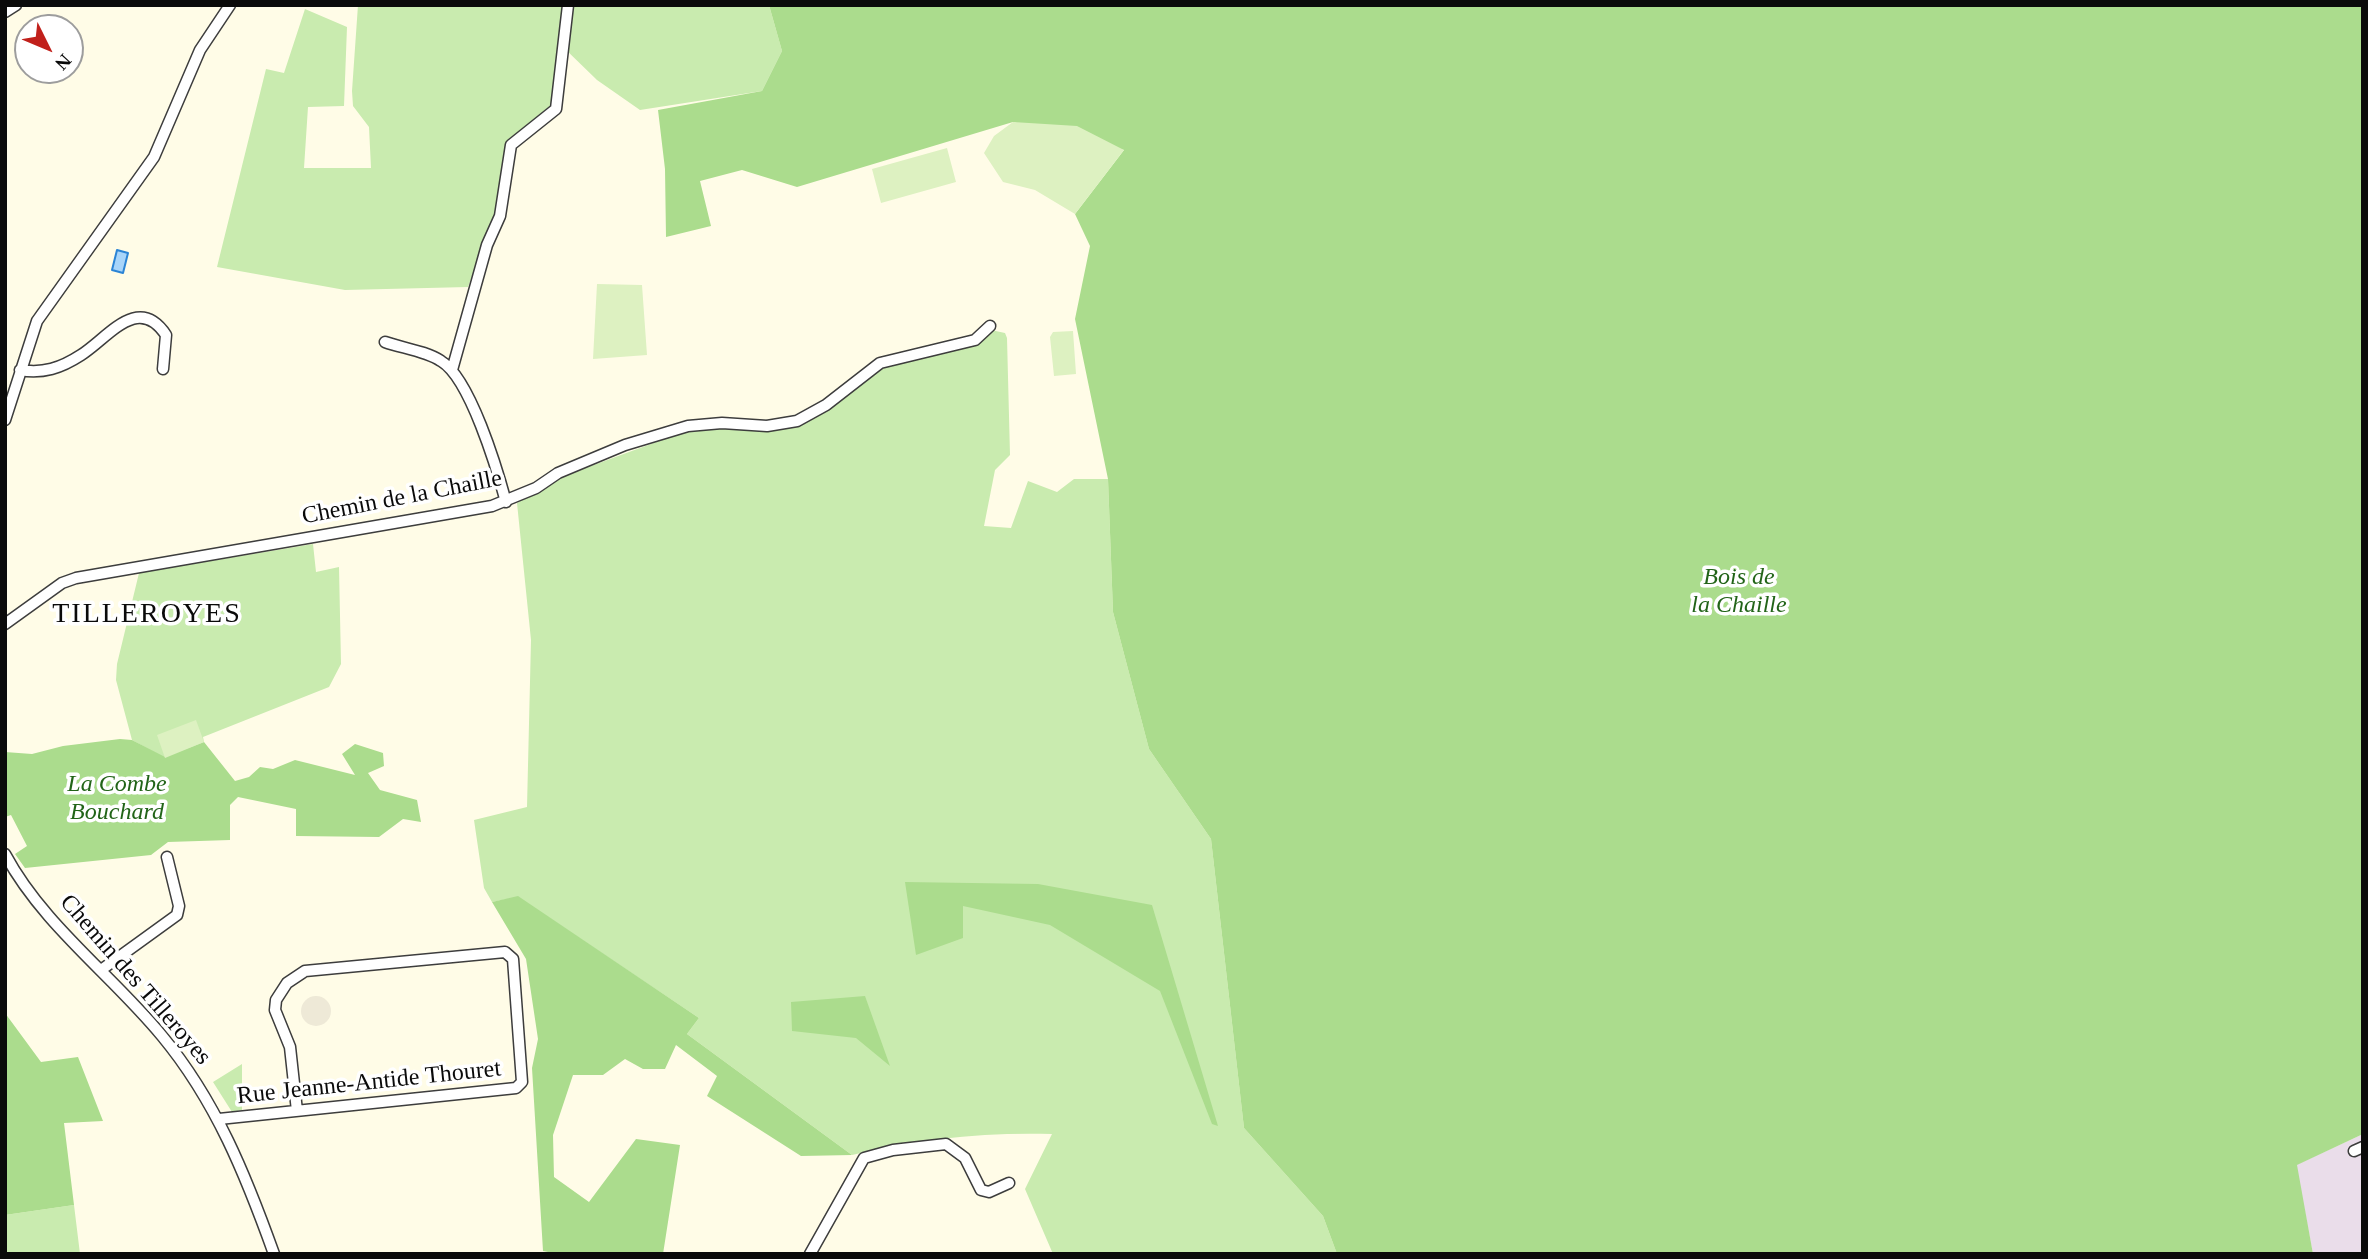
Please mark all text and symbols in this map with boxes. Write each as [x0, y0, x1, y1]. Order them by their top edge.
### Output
north arrow [14, 14, 84, 84]
text: N [51, 50, 76, 74]
street label: Chemin de la Chaille [299, 464, 505, 532]
park label: Bois de la Chaille [1691, 564, 1787, 620]
district label: TILLEROYES [53, 598, 241, 632]
park label: La Combe Bouchard [67, 771, 167, 827]
street label: Chemin des Tilleroyes [53, 889, 217, 1071]
street label: Rue Jeanne-Antide Thouret [236, 1055, 502, 1111]

